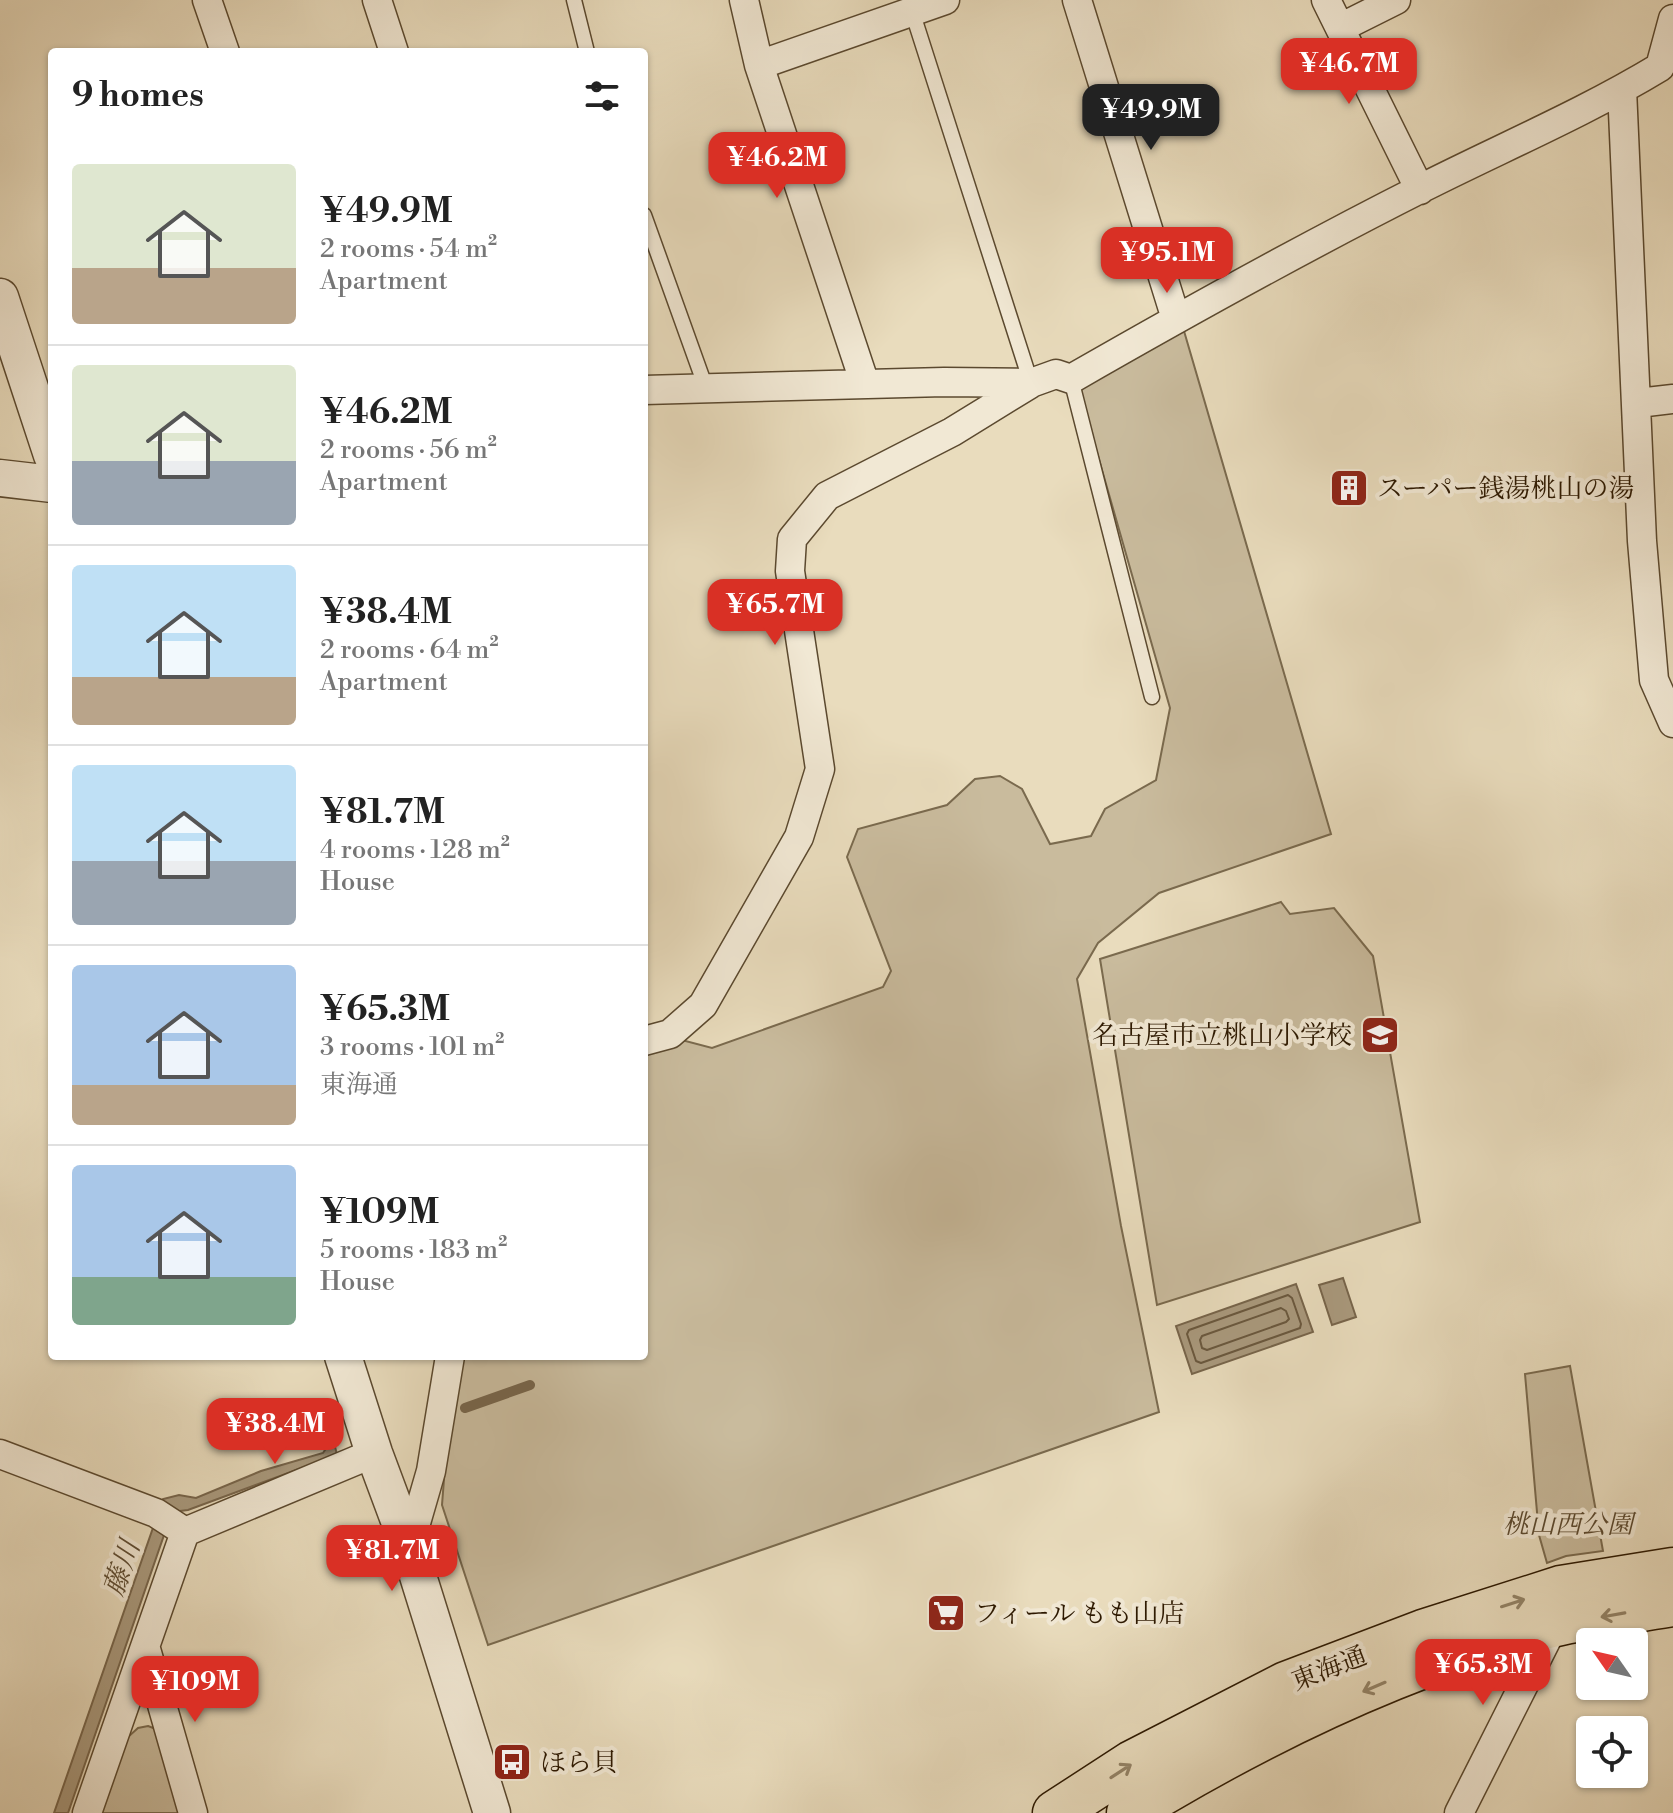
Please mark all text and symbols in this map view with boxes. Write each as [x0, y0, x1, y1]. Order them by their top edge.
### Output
pin: ¥46.7M [1284, 38, 1414, 106]
text: ¥46.7M [1299, 48, 1399, 80]
icon: filters [580, 74, 624, 118]
text: 9 homes [72, 75, 204, 117]
pin: ¥49.9M [1086, 84, 1216, 152]
text: ¥49.9M [1100, 94, 1202, 126]
pin: ¥46.2M [712, 132, 842, 200]
text: ¥46.2M [726, 142, 828, 174]
text: ¥49.9M [320, 191, 453, 233]
icon: home [136, 196, 232, 292]
pin: ¥95.1M [1102, 227, 1232, 295]
text: 2 rooms · 54 m² [320, 233, 497, 265]
text: ¥95.1M [1119, 237, 1215, 269]
text: Apartment [320, 265, 448, 297]
text: ¥46.2M [320, 392, 452, 434]
icon: home [136, 397, 232, 493]
text: 2 rooms · 56 m² [320, 434, 497, 466]
text: Apartment [320, 466, 448, 498]
building icon: スーパー銭湯桃山の湯 [1328, 467, 1370, 509]
place label: スーパー銭湯桃山の湯 [1377, 473, 1634, 505]
pin: ¥65.7M [710, 579, 840, 647]
text: ¥65.7M [726, 589, 824, 621]
text: ¥38.4M [320, 592, 452, 634]
icon: home [136, 597, 232, 693]
text: 2 rooms · 64 m² [320, 634, 499, 666]
text: Apartment [320, 666, 448, 698]
text: ¥81.7M [320, 792, 445, 834]
icon: home [136, 797, 232, 893]
text: 4 rooms · 128 m² [320, 834, 510, 866]
text: House [320, 866, 395, 898]
text: ¥65.3M [320, 989, 450, 1031]
icon: home [136, 997, 232, 1093]
school or university icon: 名古屋市立桃山小学校 [1359, 1014, 1401, 1056]
place label: 名古屋市立桃山小学校 [1092, 1020, 1352, 1052]
text: 3 rooms · 101 m² [320, 1031, 504, 1063]
text: 東海通 [320, 1069, 398, 1101]
text: ¥109M [320, 1192, 439, 1234]
icon: home [136, 1197, 232, 1293]
text: 5 rooms · 183 m² [320, 1234, 507, 1266]
text: House [320, 1266, 395, 1298]
pin: ¥38.4M [210, 1398, 340, 1466]
text: ¥38.4M [225, 1408, 325, 1440]
park label: 桃山西公園 [1503, 1509, 1637, 1541]
pin: ¥81.7M [327, 1525, 457, 1593]
water label: 藤川 [97, 1533, 149, 1601]
text: ¥81.7M [344, 1535, 440, 1567]
supermarket icon: フィール もも山店 [925, 1592, 967, 1634]
one-way arrow [1500, 1595, 1526, 1610]
place label: フィール もも山店 [974, 1598, 1185, 1630]
one-way arrow [1601, 1608, 1627, 1623]
north arrow [1576, 1628, 1648, 1700]
map controls [1576, 1628, 1648, 1788]
pin: ¥65.3M [1418, 1639, 1548, 1707]
street label: 東海通 [1287, 1640, 1372, 1698]
text: ¥65.3M [1433, 1649, 1533, 1681]
pin: ¥109M [139, 1656, 251, 1724]
text: ¥109M [150, 1666, 240, 1698]
one-way arrow [1363, 1680, 1387, 1695]
button: locate [1576, 1716, 1648, 1788]
bus stop icon: ほら貝 [491, 1741, 533, 1783]
place label: ほら貝 [540, 1747, 618, 1779]
one-way arrow [1109, 1762, 1132, 1778]

